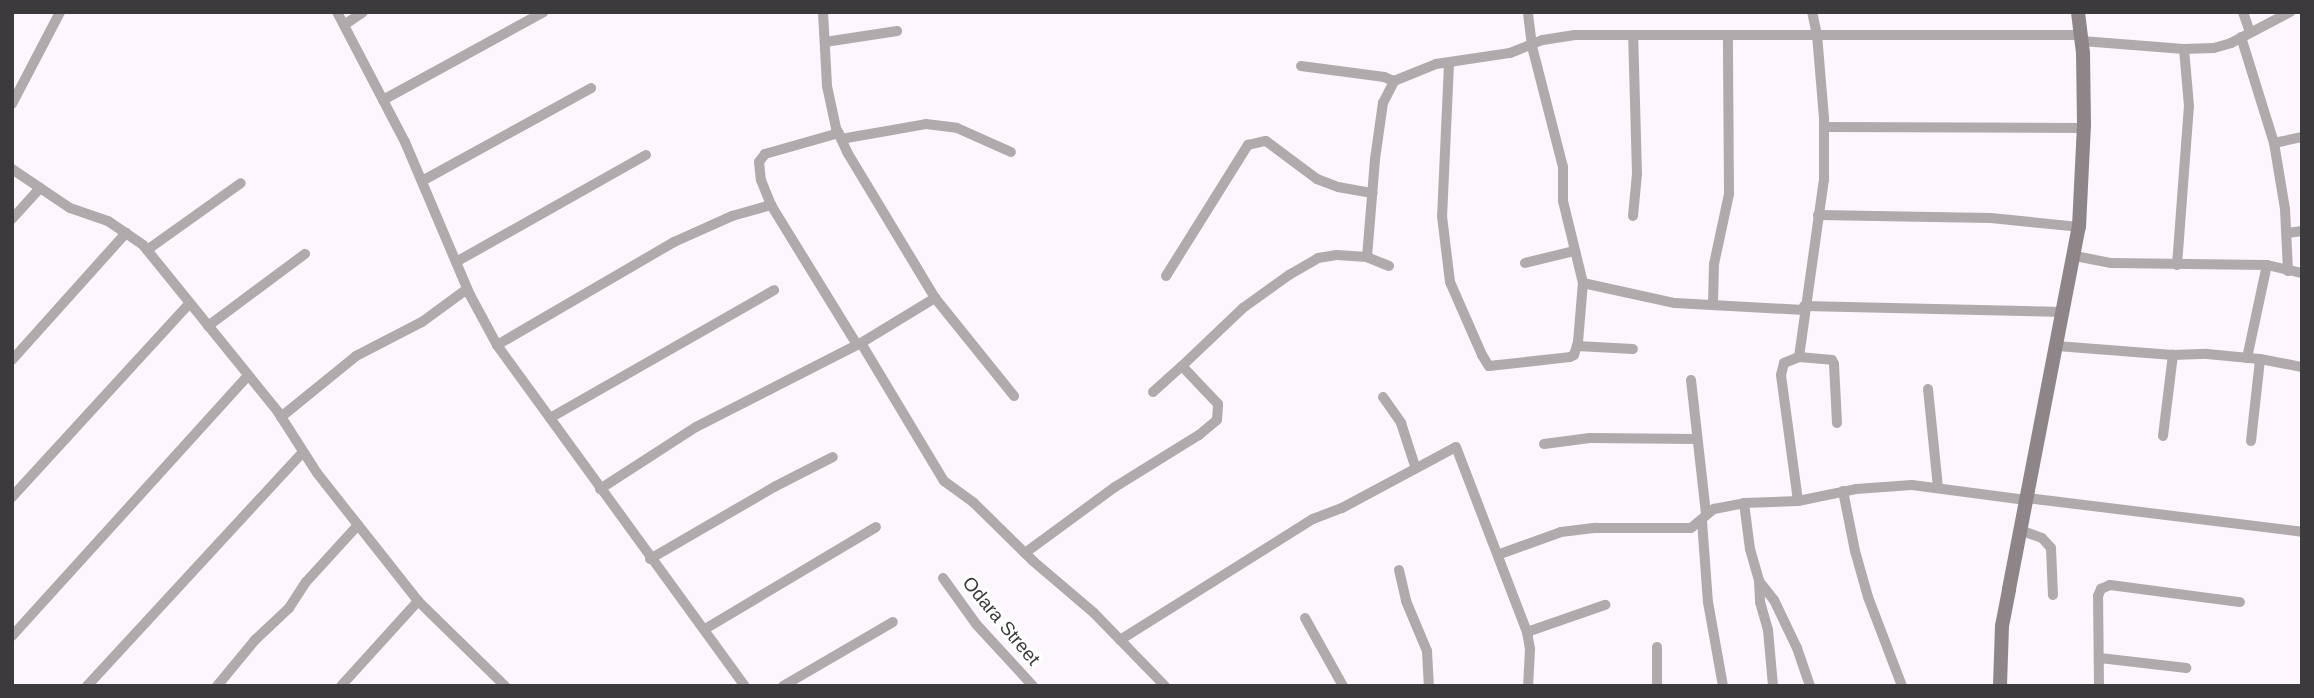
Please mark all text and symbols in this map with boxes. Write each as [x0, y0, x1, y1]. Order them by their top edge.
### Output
street label: Odara Street [957, 572, 1045, 670]

